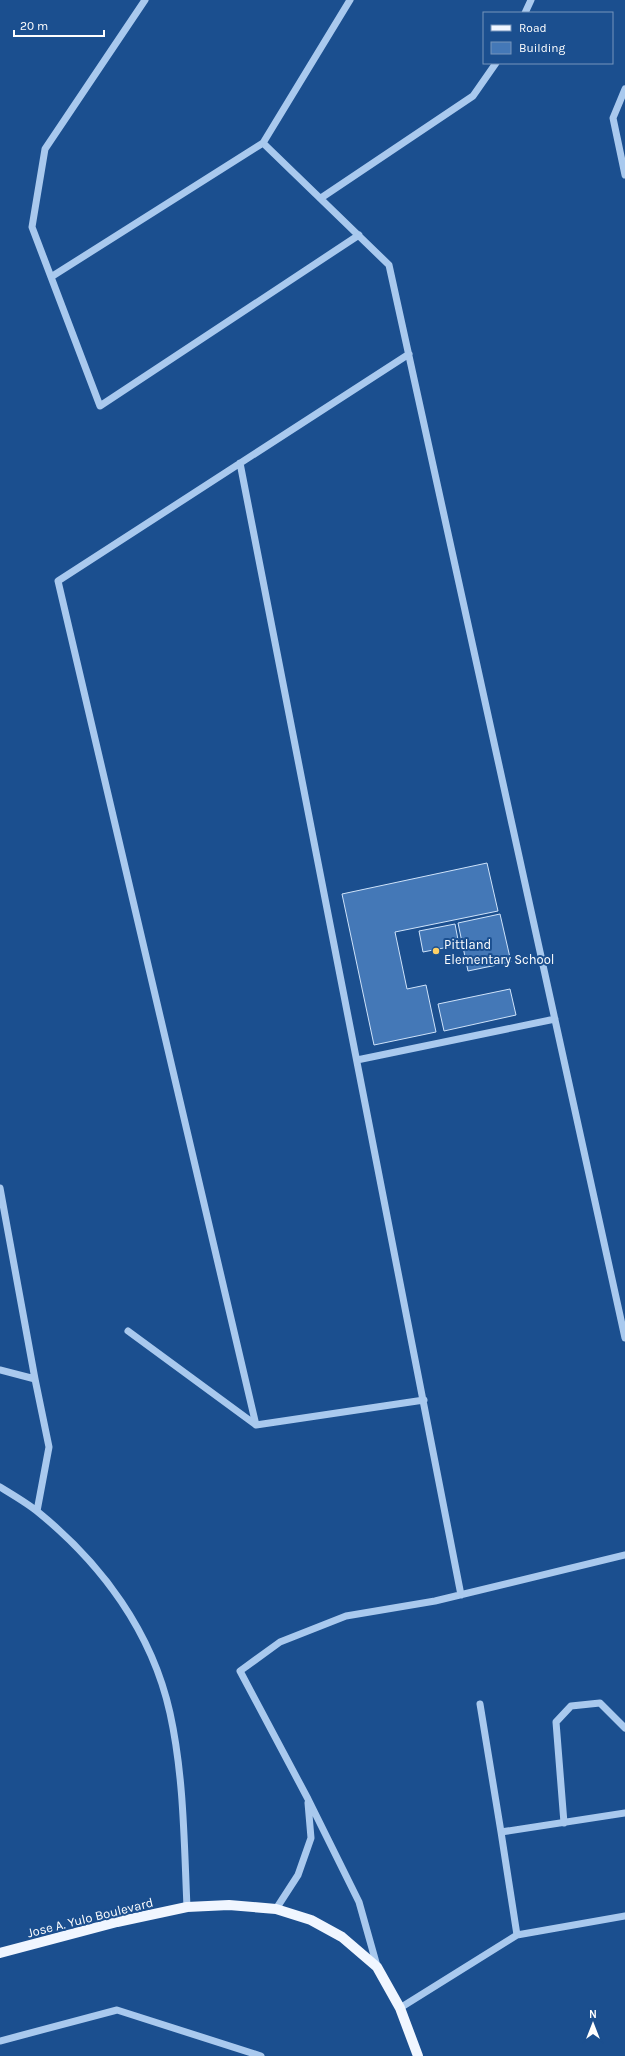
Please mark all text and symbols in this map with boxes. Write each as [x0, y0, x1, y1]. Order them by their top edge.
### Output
scale bar [14, 12, 104, 38]
legend [483, 12, 613, 64]
text: 20 m [20, 19, 48, 33]
text: Road [519, 21, 547, 35]
text: Building [519, 41, 566, 55]
place label: Pittland Elementary School [444, 937, 554, 967]
marker: Pittland Elementary School [431, 946, 441, 956]
street label: Jose A. Yulo Boulevard [26, 1895, 155, 1940]
north arrow [573, 2004, 613, 2044]
text: N [589, 2008, 597, 2021]

